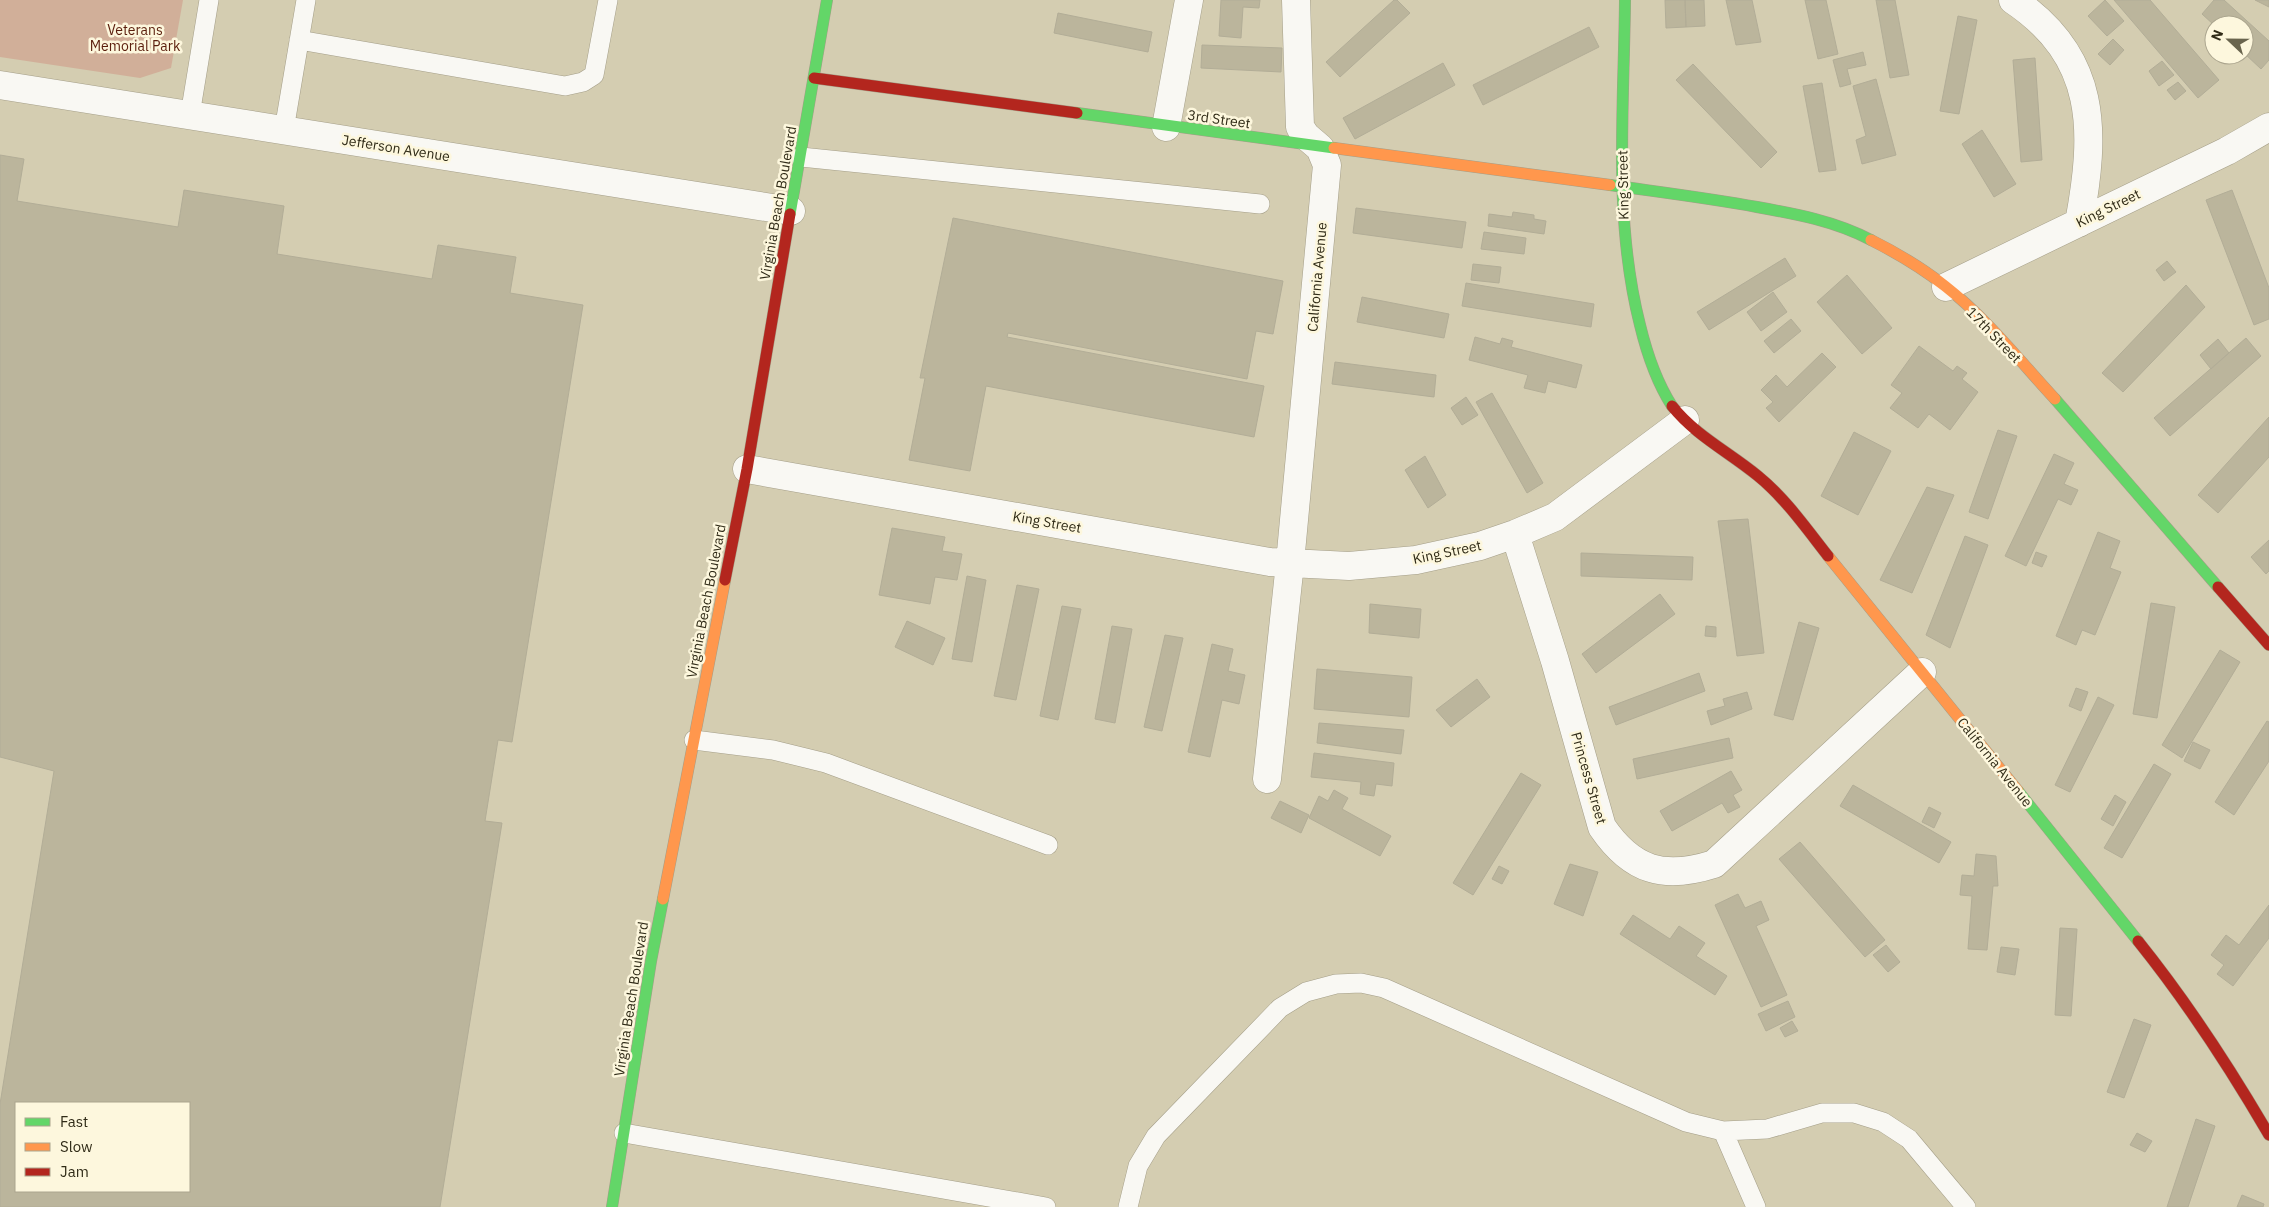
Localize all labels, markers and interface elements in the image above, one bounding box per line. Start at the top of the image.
north arrow [2204,15,2254,65]
park label: Veterans Memorial Park [90,21,181,55]
text: N [2207,27,2227,43]
street label: 3rd Street [1186,106,1252,132]
street label: Virginia Beach Boulevard [756,124,800,282]
street label: Jefferson Avenue [341,131,452,165]
street label: King Street [1613,150,1633,220]
street label: King Street [2073,185,2143,231]
street label: California Avenue [1303,221,1331,333]
street label: 17th Street [1963,303,2025,367]
street label: King Street [1011,507,1083,537]
street label: Virginia Beach Boulevard [682,523,730,679]
street label: King Street [1411,536,1483,568]
street label: California Avenue [1953,714,2037,811]
street label: Princess Street [1567,730,1611,826]
street label: Virginia Beach Boulevard [610,920,652,1078]
legend [15,1102,190,1192]
text: Fast [60,1112,88,1131]
text: Slow [60,1137,93,1156]
text: Jam [60,1162,89,1181]

